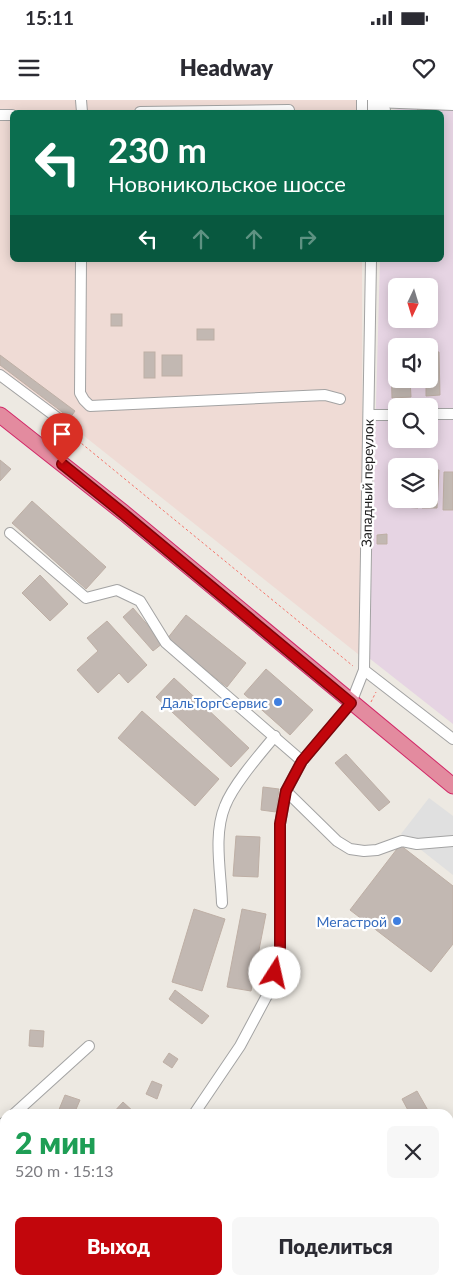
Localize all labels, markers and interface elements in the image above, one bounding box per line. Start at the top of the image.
text: 15:11 [25,6,74,29]
icon: menu [15,54,43,82]
text: Headway [180,54,273,81]
icon: heart [410,54,438,82]
text: 230 m [108,128,207,170]
icon: left [25,130,90,195]
text: Новоникольское шоссе [108,170,346,197]
icon: left [134,225,162,253]
icon: ahead [187,225,215,253]
icon: ahead [240,225,268,253]
icon: right [293,225,321,253]
north arrow [388,278,438,328]
map controls [388,278,438,508]
button: sound [388,338,438,388]
button: search [388,398,438,448]
pin [41,413,83,464]
street label: Западный переулок [357,418,377,547]
icon: arrive [48,420,76,448]
button: layers [388,458,438,508]
place label: ДальТоргСервис [161,694,268,711]
marker: ДальТоргСервис [272,696,284,708]
place label: Мегастрой [317,913,387,930]
marker: Мегастрой [391,915,403,927]
position arrow [248,946,300,998]
text: 2 мин [15,1124,96,1160]
button: close [387,1126,439,1178]
text: 520 m · 15:13 [15,1161,114,1180]
button: Выход [15,1217,222,1275]
button: Поделиться [232,1217,439,1275]

